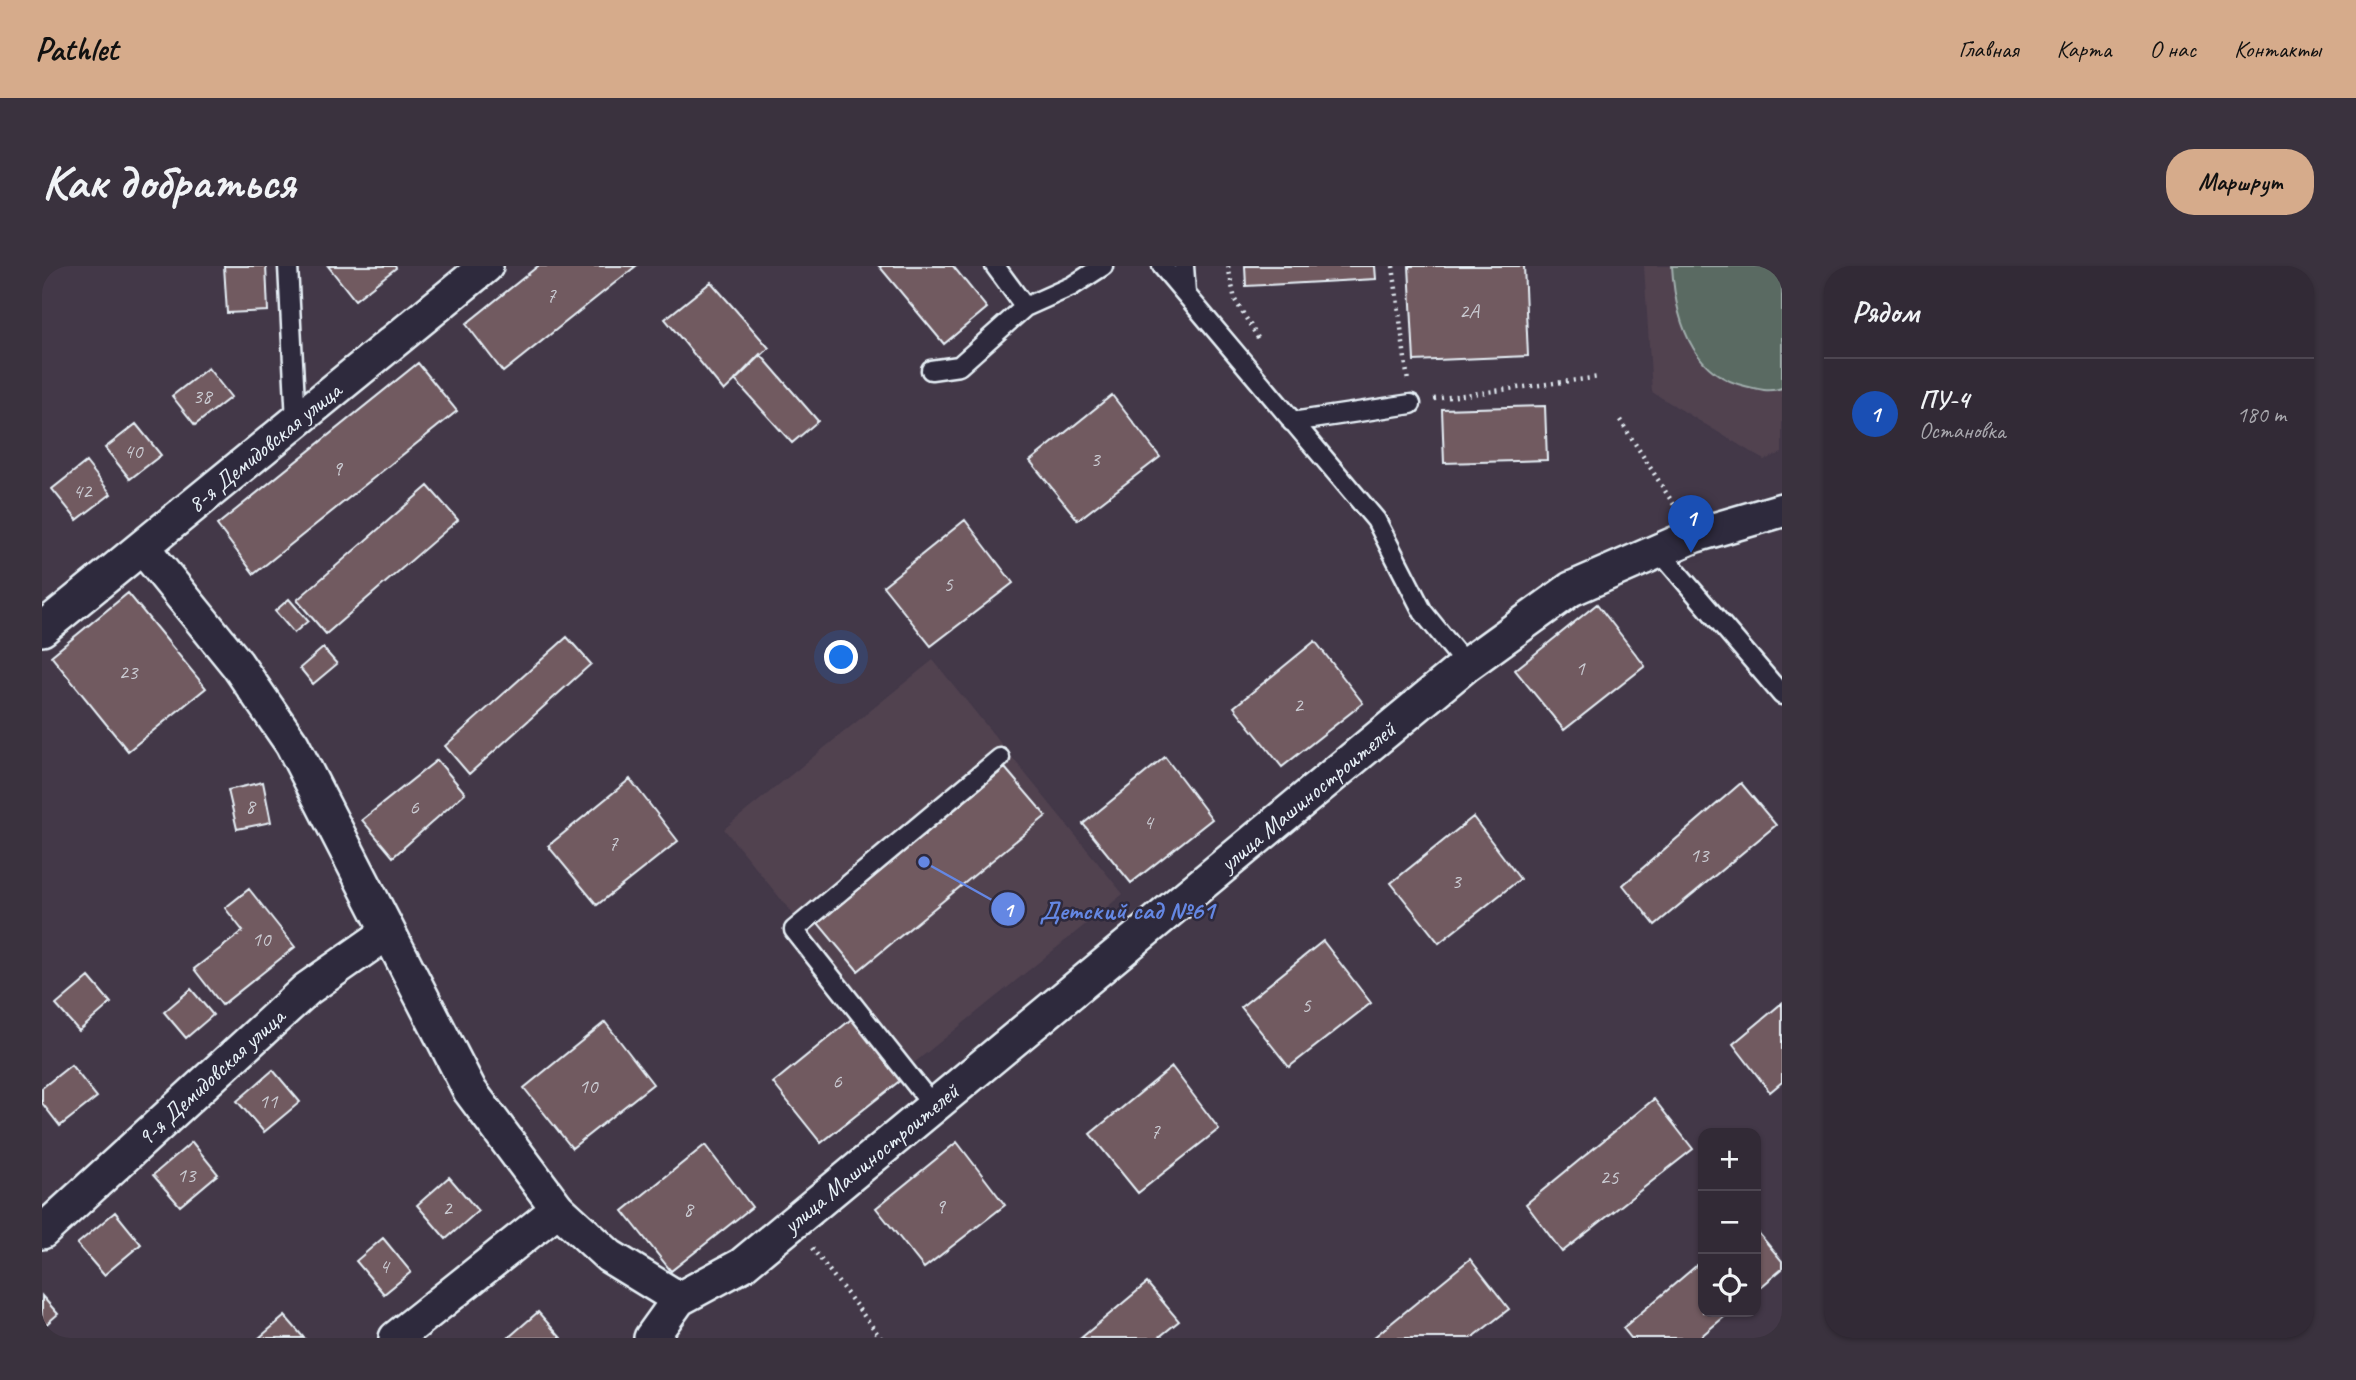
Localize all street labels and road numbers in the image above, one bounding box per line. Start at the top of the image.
street label: 8-я Демидовская улица [181,374,349,519]
street label: улица Машиностроителей [1212,713,1403,879]
street label: 9-я Демидовская улица [131,1001,293,1152]
street label: улица Машиностроителей [775,1075,967,1241]

